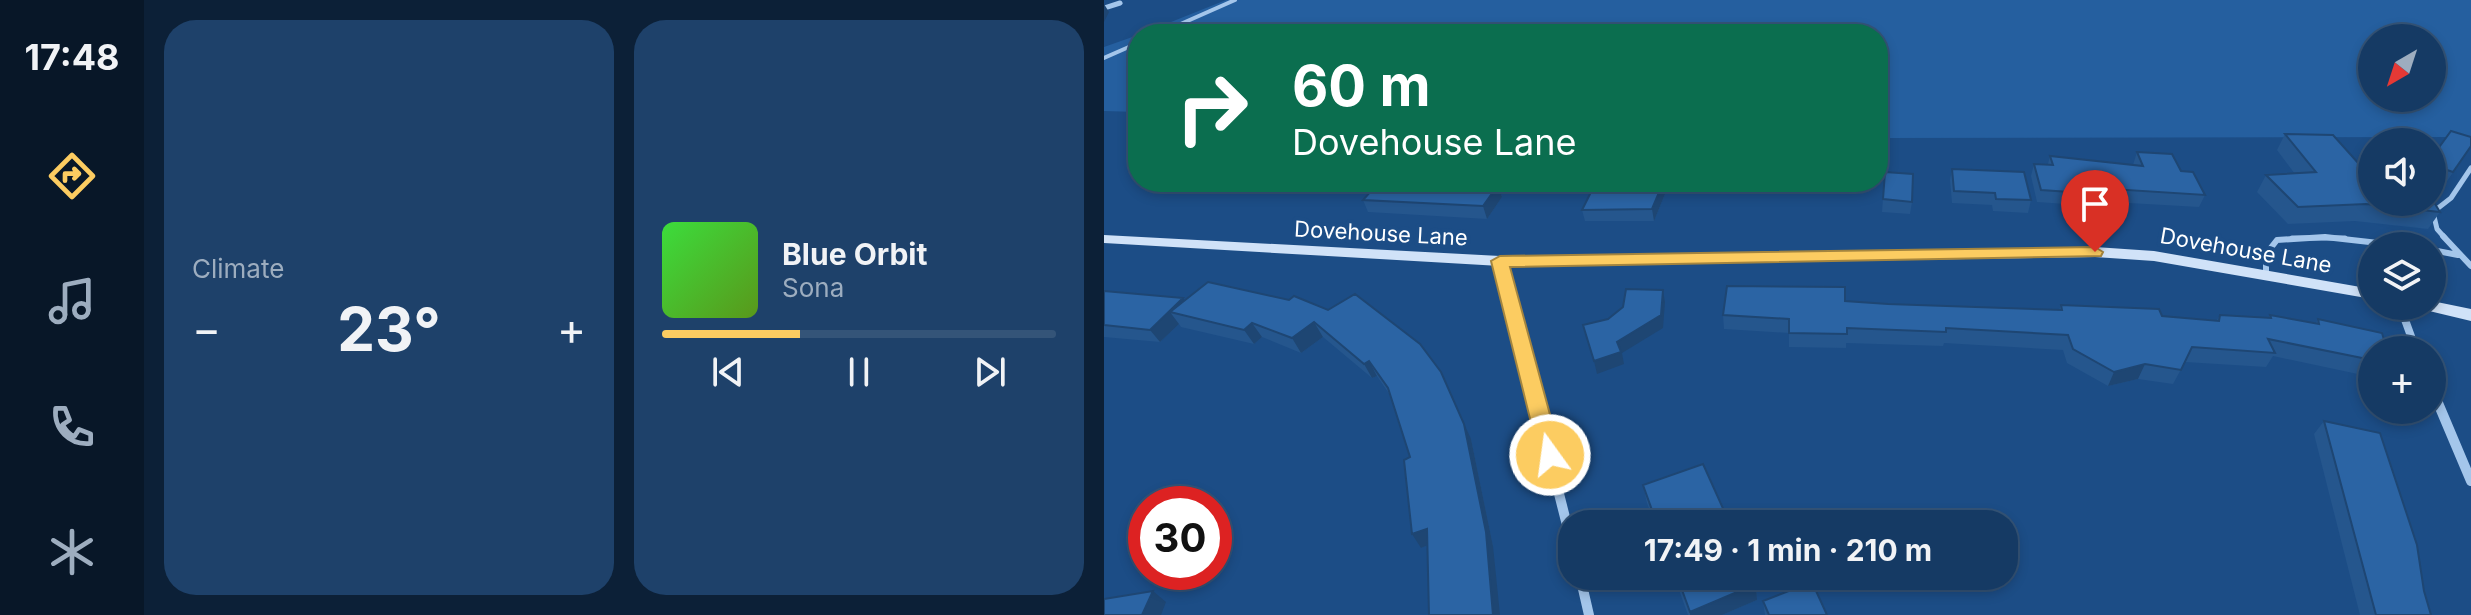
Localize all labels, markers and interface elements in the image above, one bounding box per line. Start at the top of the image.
north arrow [2358,24,2446,112]
map controls [2358,24,2446,424]
text: 17:48 [24,35,120,79]
text: 60 m [1292,52,1431,120]
icon: right [1160,56,1264,160]
text: Dovehouse Lane [1292,120,1576,164]
button: sound [2358,128,2446,216]
icon: directions [44,148,100,204]
pin [2061,170,2129,252]
icon: arrive [2073,182,2117,226]
street label: Dovehouse Lane [1294,215,1468,251]
street label: Dovehouse Lane [2158,222,2334,278]
button: layers [2358,232,2446,320]
text: Blue Orbit [782,236,927,272]
text: Climate [192,253,284,284]
text: Sona [782,272,844,303]
icon: music [44,273,100,329]
text: 23° [337,293,441,365]
text: − [192,302,221,356]
text: + [557,302,586,356]
button: + [2358,336,2446,424]
icon: previous [706,350,750,394]
icon: pause [837,350,881,394]
icon: next [968,350,1012,394]
icon: phone [44,399,100,455]
position arrow [1508,413,1592,497]
speed limit sign: 30 [1128,486,1232,590]
icon: climate [44,524,100,580]
text: 17:49 · 1 min · 210 m [1644,532,1932,568]

